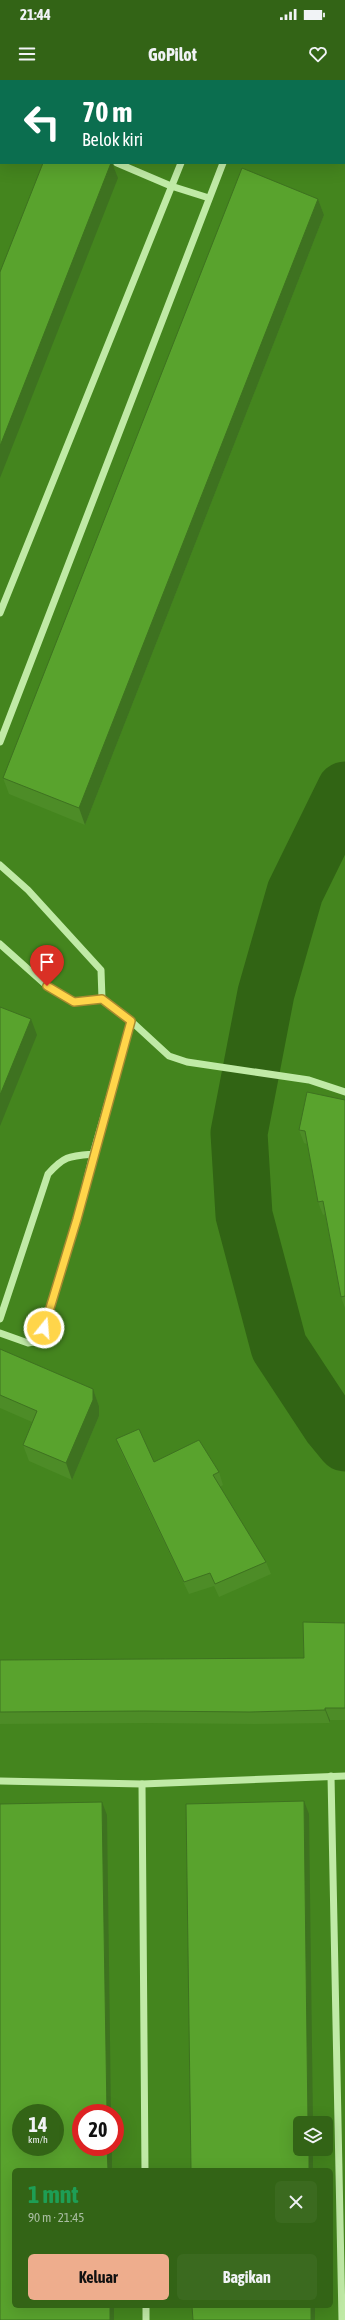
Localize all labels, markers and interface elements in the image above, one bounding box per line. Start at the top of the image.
text: 21:44 [20,6,51,23]
icon: menu [16,43,38,65]
icon: heart [307,43,329,65]
text: GoPilot [148,44,197,65]
icon: left [16,96,68,148]
text: 70 m [82,96,132,128]
text: Belok kiri [82,129,143,150]
pin [30,945,64,986]
icon: arrive [36,951,58,973]
position arrow [23,1307,65,1349]
speed limit sign: 20 [72,2104,124,2156]
text: 14 [29,2113,47,2136]
map controls [293,2116,333,2156]
button: layers [293,2116,333,2156]
text: km/h [28,2134,48,2145]
text: 1 mnt [28,2181,78,2208]
button: close [275,2181,317,2223]
text: 90 m · 21:45 [28,2210,84,2225]
button: Keluar [28,2254,169,2300]
button: Bagikan [177,2254,317,2300]

